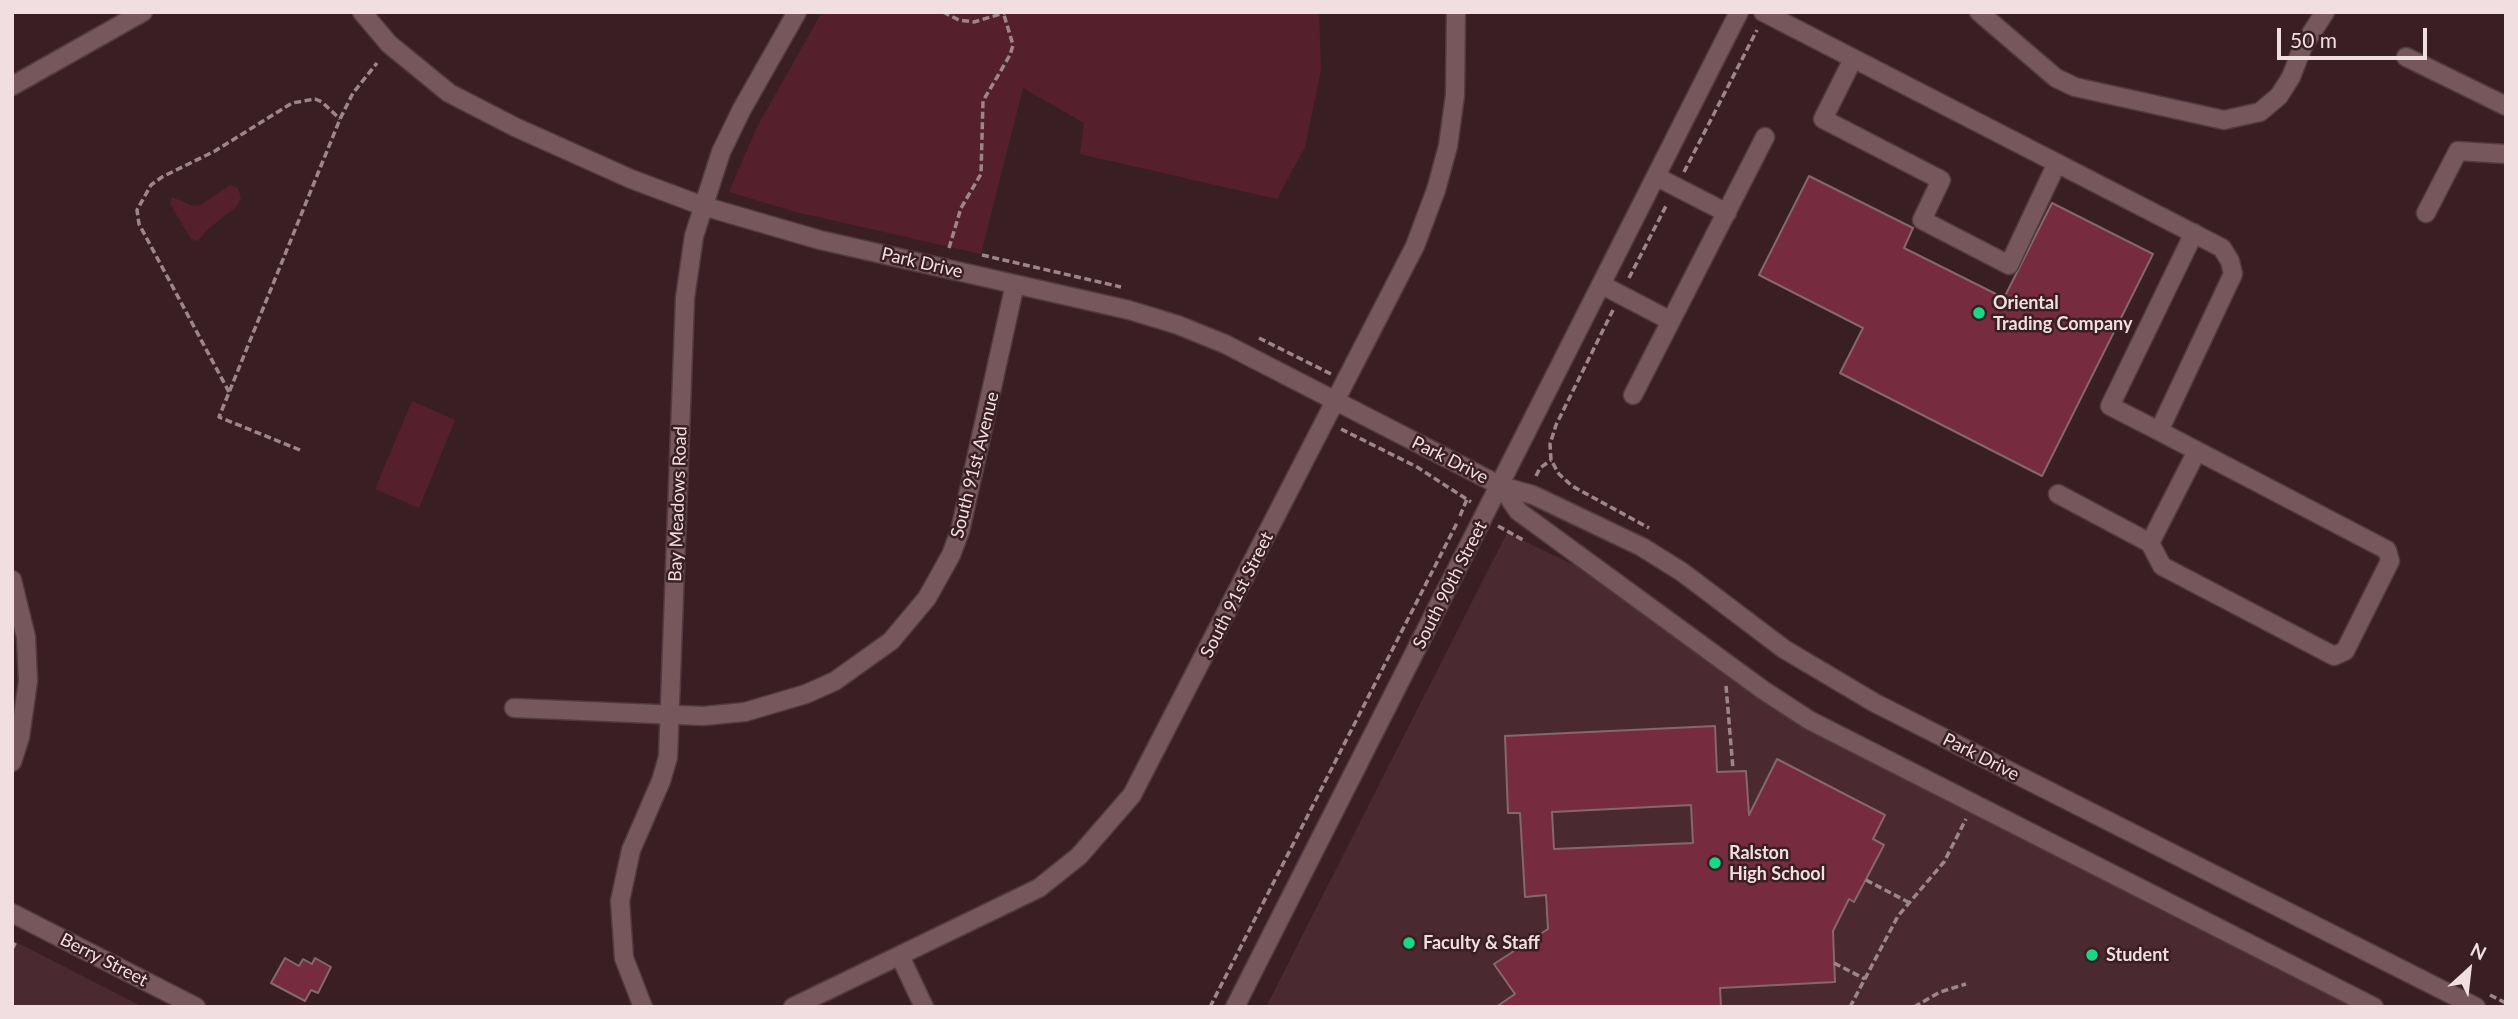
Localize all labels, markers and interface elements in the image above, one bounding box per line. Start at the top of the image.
scale bar [2280,14,2430,58]
text: 50 m [2290,27,2337,52]
street label: Park Drive [879,243,965,283]
place label: Oriental Trading Company [1993,292,2132,334]
marker: Oriental Trading Company [1971,305,1987,321]
street label: South 91st Avenue [946,389,1004,541]
street label: Bay Meadows Road [664,426,692,582]
street label: Park Drive [1408,432,1492,488]
street label: South 90th Street [1408,518,1492,652]
street label: South 91st Street [1196,529,1278,661]
street label: Park Drive [1939,729,2023,785]
place label: Ralston High School [1729,842,1825,884]
marker: Ralston High School [1707,855,1723,871]
street label: Berry Street [57,929,151,991]
place label: Faculty & Staff [1423,932,1540,954]
marker: Faculty & Staff [1401,935,1417,951]
north arrow [2434,935,2504,1005]
text: N [2467,937,2490,964]
place label: Student [2106,944,2169,966]
marker: Student [2084,947,2100,963]

